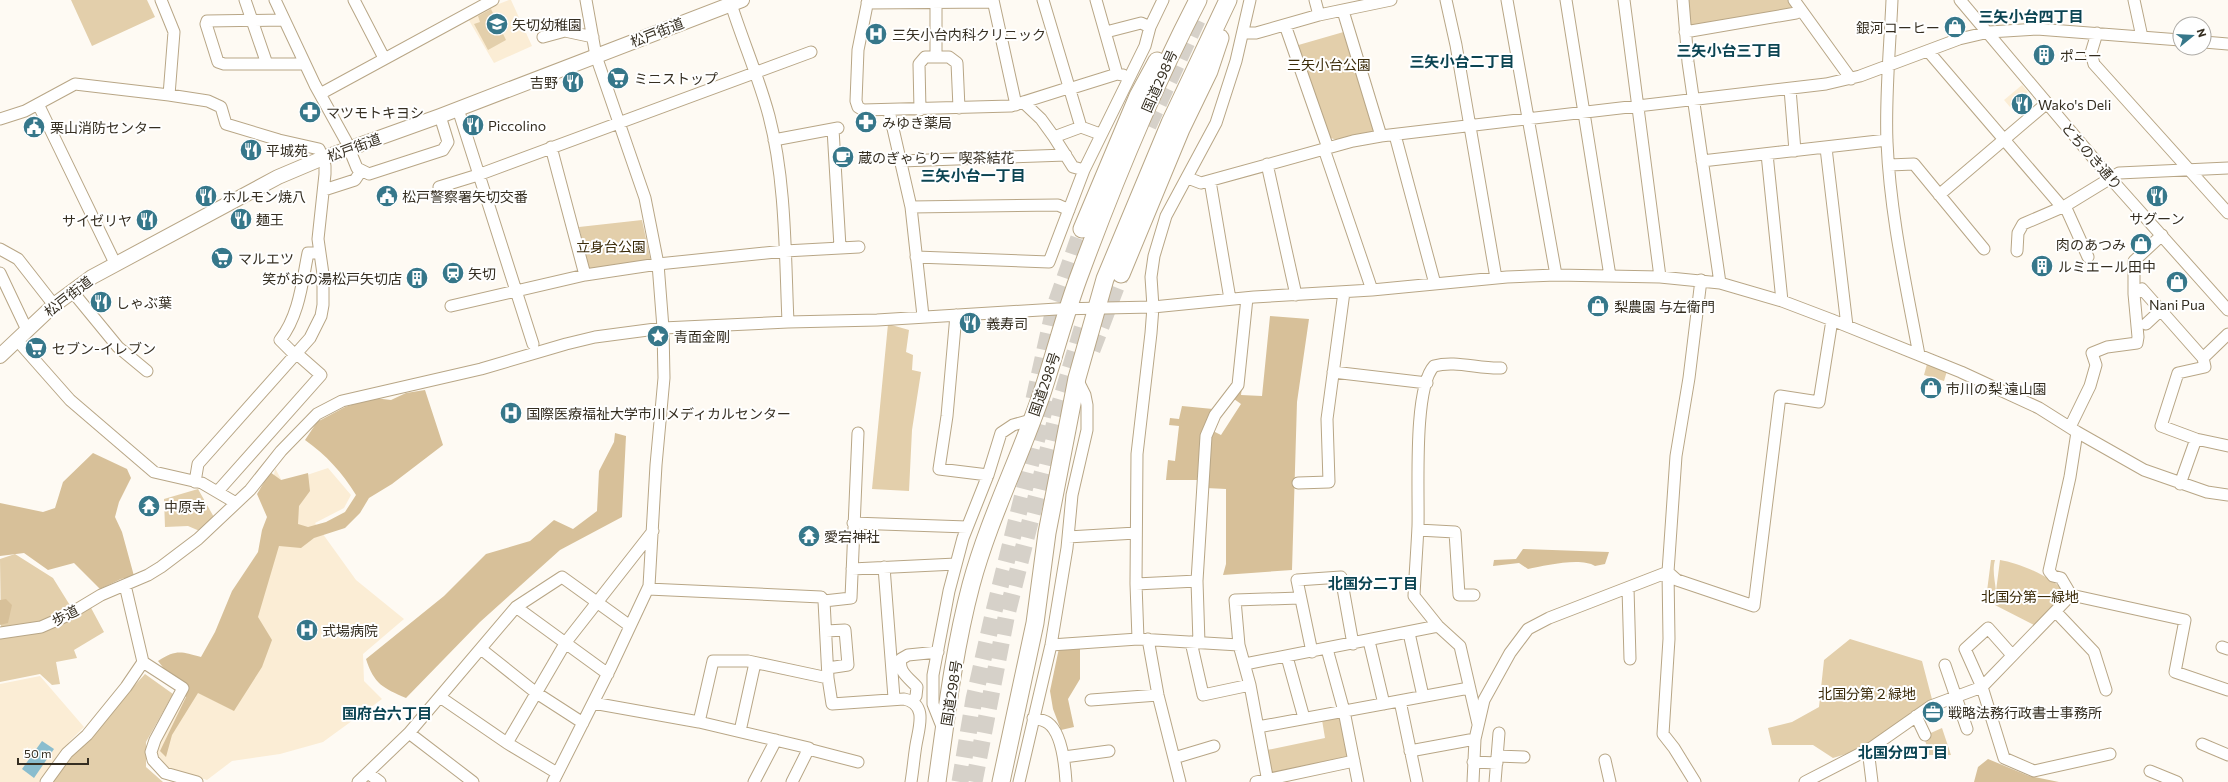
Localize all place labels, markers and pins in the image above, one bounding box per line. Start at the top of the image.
school or university icon: 矢切幼稚園 [484,11,510,37]
shop icon: 銀河コーヒー [1942,14,1968,40]
place label: 矢切幼稚園 [512,16,582,33]
place label: 銀河コーヒー [1856,19,1940,36]
hospital icon: 三矢小台内科クリニック [863,21,889,47]
place label: 三矢小台内科クリニック [892,26,1046,43]
building icon: ポニー [2031,42,2057,68]
place label: ポニー [2060,47,2102,64]
supermarket icon: ミニストップ [605,65,631,91]
restaurant icon: 吉野 [560,69,586,95]
place label: ミニストップ [634,70,718,87]
place label: 吉野 [530,74,558,91]
restaurant icon: Wako's Deli [2009,91,2035,117]
place label: Wako's Deli [2038,96,2111,113]
pharmacy icon: マツモトキヨシ [297,99,323,125]
place label: マツモトキヨシ [326,104,424,121]
pharmacy icon: みゆき薬局 [853,109,879,135]
restaurant icon: Piccolino [460,112,486,138]
public building icon: 栗山消防センター [21,114,47,140]
place label: みゆき薬局 [882,114,952,131]
place label: Piccolino [488,117,546,134]
place label: 栗山消防センター [50,119,162,136]
restaurant icon: 平城苑 [238,137,264,163]
place label: 平城苑 [266,142,308,159]
cafe icon: 蔵のぎゃらりー 喫茶結花 [830,144,856,170]
place label: 蔵のぎゃらりー 喫茶結花 [858,149,1014,166]
restaurant icon: ホルモン焼八 [193,183,219,209]
public building icon: 松戸警察署矢切交番 [374,183,400,209]
restaurant icon: サグーン [2144,183,2170,209]
place label: ホルモン焼八 [222,188,306,205]
place label: 松戸警察署矢切交番 [402,188,528,205]
restaurant icon: 麺王 [228,206,254,232]
restaurant icon: サイゼリヤ [134,207,160,233]
place label: サグーン [2129,210,2185,227]
place label: 麺王 [256,211,284,228]
place label: サイゼリヤ [62,212,132,229]
shop icon: 肉のあつみ [2128,231,2154,257]
place label: 肉のあつみ [2056,236,2126,253]
supermarket icon: マルエツ [209,245,235,271]
place label: マルエツ [238,250,294,267]
building icon: ルミエール田中 [2029,253,2055,279]
place label: ルミエール田中 [2058,258,2156,275]
station icon: 矢切 [440,260,466,286]
building icon: 笑がおの湯松戸矢切店 [404,265,430,291]
place label: 矢切 [468,265,496,282]
shop icon: Nani Pua [2164,269,2190,295]
place label: 笑がおの湯松戸矢切店 [262,270,402,287]
restaurant icon: しゃぶ葉 [88,289,114,315]
shop icon: 梨農園 与左衛門 [1585,293,1611,319]
place label: しゃぶ葉 [116,294,172,311]
place label: Nani Pua [2149,296,2205,313]
place label: 梨農園 与左衛門 [1614,298,1715,315]
restaurant icon: 義寿司 [957,310,983,336]
place label: 義寿司 [986,315,1028,332]
place icon: 青面金剛 [645,323,671,349]
place label: 青面金剛 [674,328,730,345]
supermarket icon: セブン-イレブン [23,335,49,361]
place label: セブン-イレブン [52,340,156,357]
shop icon: 市川の梨 遠山園 [1918,375,1944,401]
place label: 市川の梨 遠山園 [1946,380,2047,397]
hospital icon: 国際医療福祉大学市川メディカルセンター [498,400,524,426]
place label: 国際医療福祉大学市川メディカルセンター [526,405,791,422]
temple icon: 中原寺 [136,493,162,519]
place label: 中原寺 [164,498,206,515]
temple icon: 愛宕神社 [796,523,822,549]
place label: 愛宕神社 [824,528,880,545]
hospital icon: 式場病院 [294,617,320,643]
place label: 式場病院 [322,622,378,639]
office icon: 戦略法務行政書士事務所 [1920,699,1946,725]
place label: 戦略法務行政書士事務所 [1948,704,2102,721]

